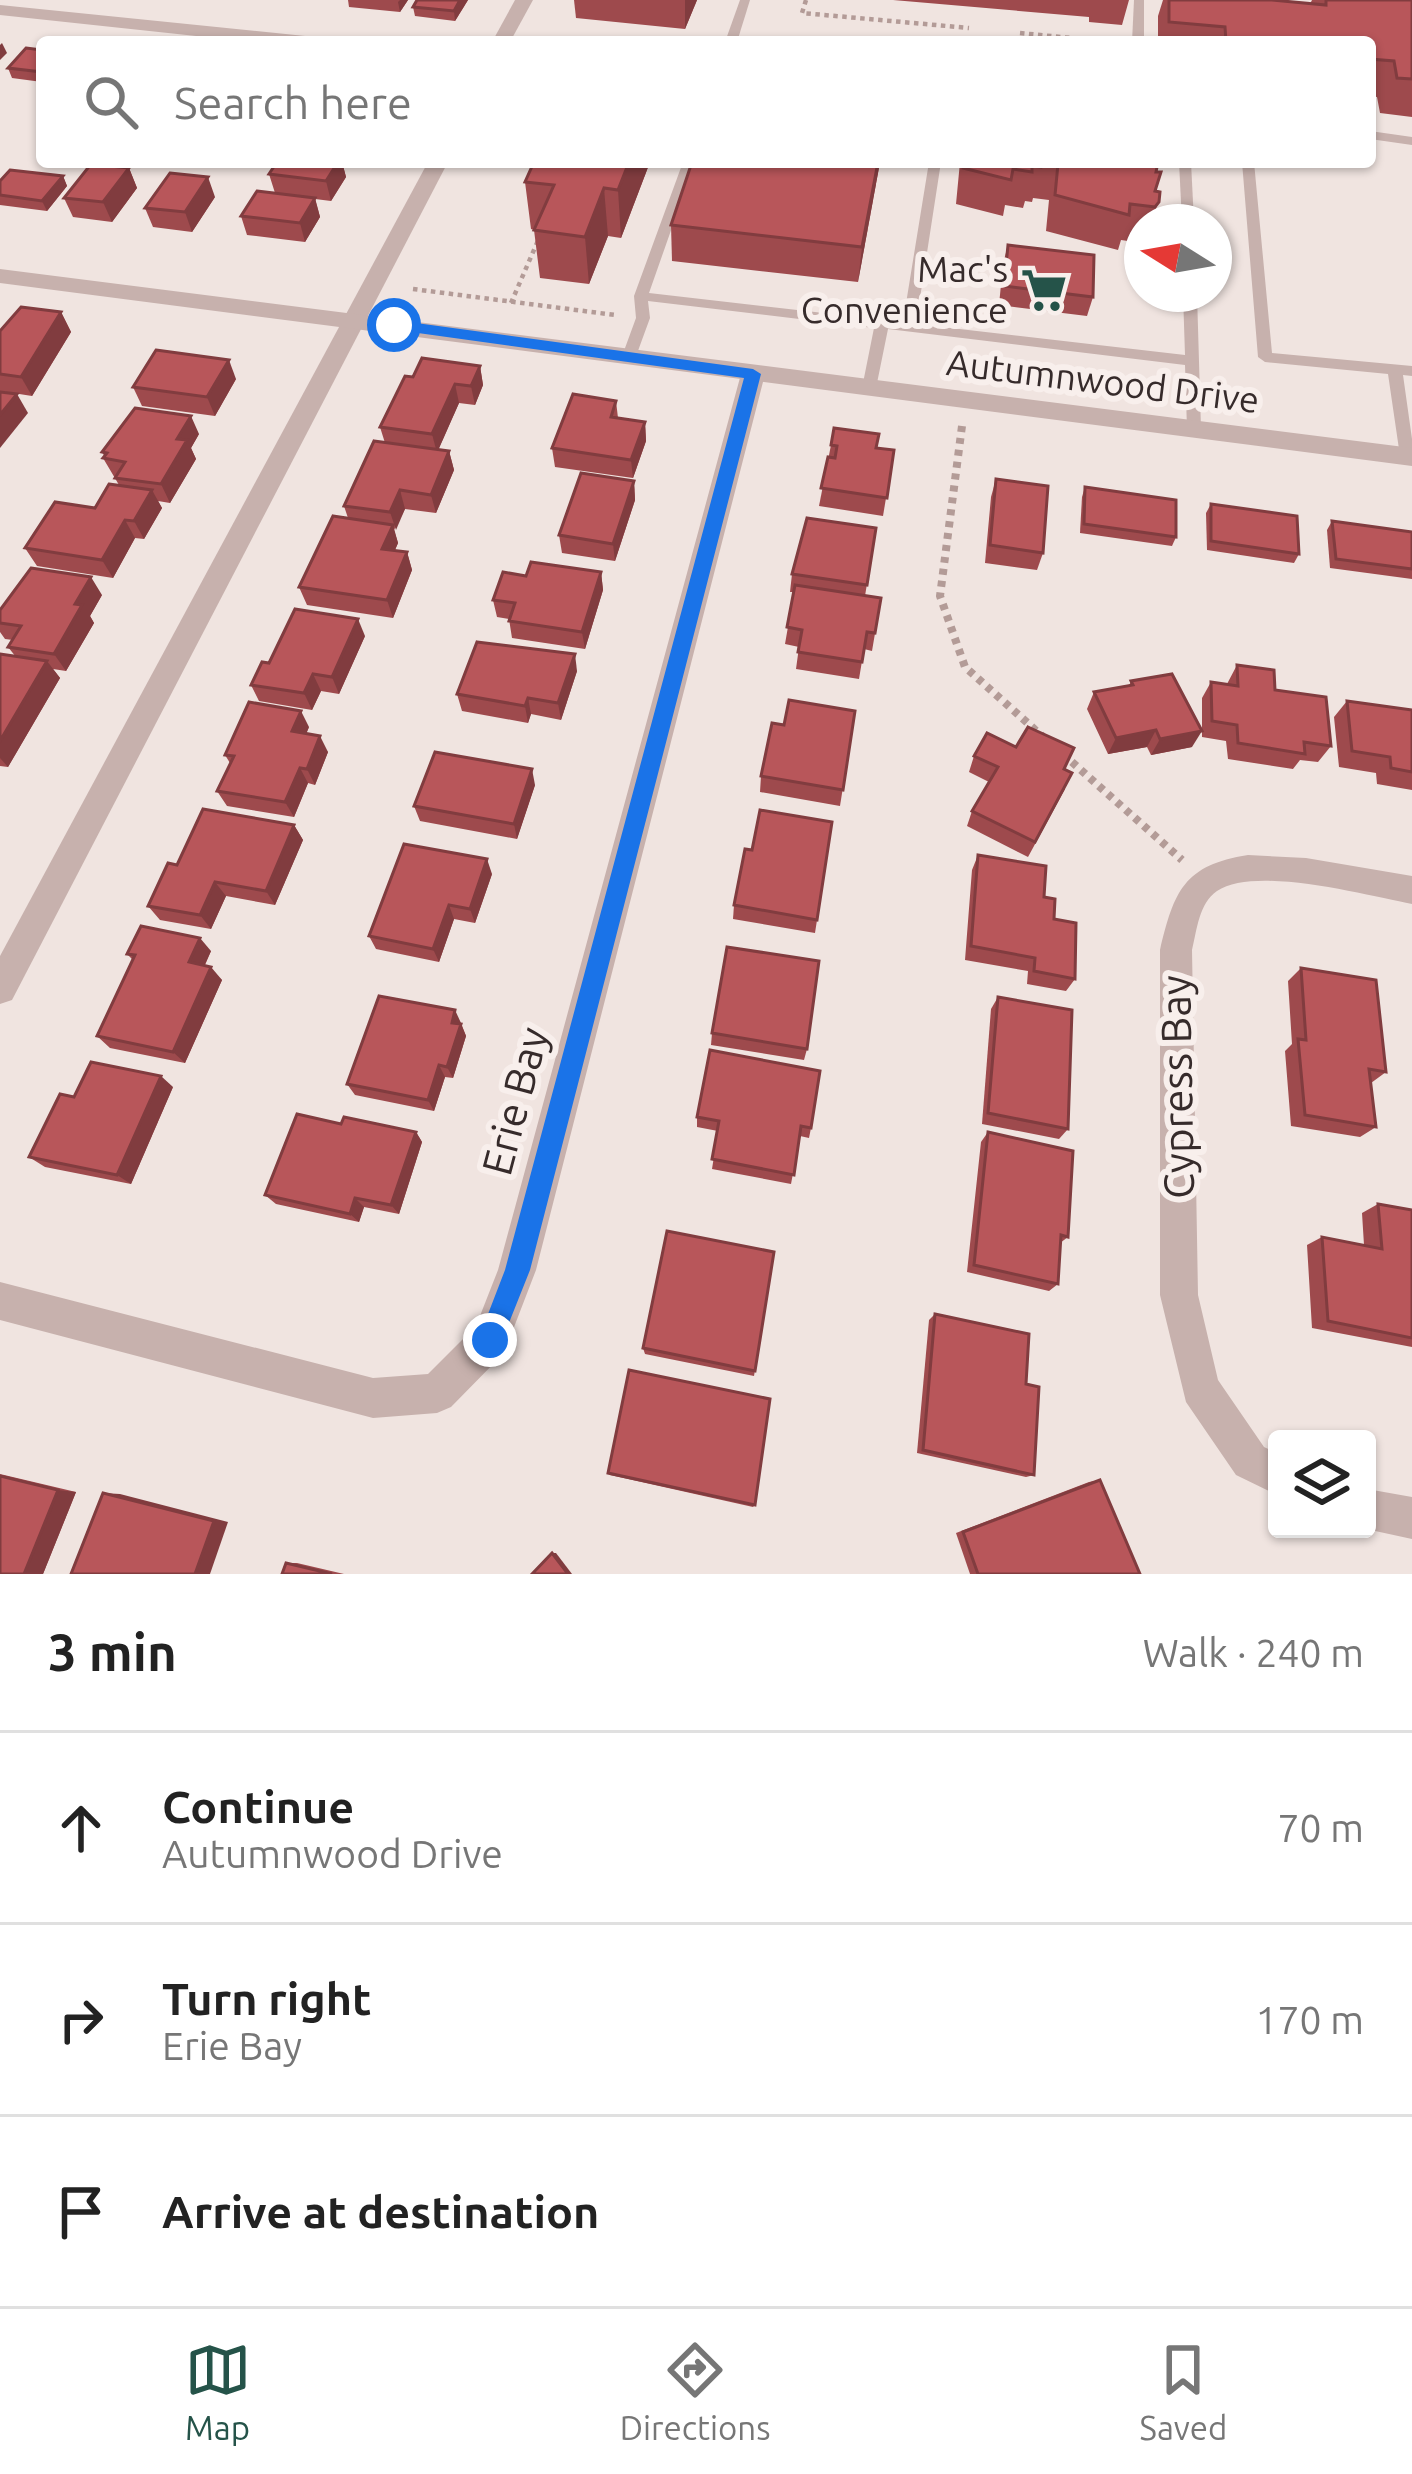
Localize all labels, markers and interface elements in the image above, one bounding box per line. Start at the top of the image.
search box [36,36,1376,168]
icon: search [78,69,144,135]
text: Search here [174,77,412,128]
north arrow [1124,204,1232,312]
place label: Mac's Convenience [801,248,1008,330]
supermarket icon: Mac's Convenience [1019,265,1069,315]
route start [367,298,421,352]
street label: Autumnwood Drive [944,341,1262,420]
street label: Cypress Bay [1151,975,1202,1199]
street label: Erie Bay [472,1022,557,1180]
route end [463,1313,517,1367]
map controls [1268,1430,1376,1538]
button: layers [1268,1430,1376,1538]
text: 3 min [48,1623,177,1681]
text: Walk · 240 m [1143,1631,1364,1674]
text: Continue [162,1781,354,1832]
icon: ahead [48,1795,114,1861]
text: 70 m [1277,1806,1364,1849]
text: Autumnwood Drive [162,1832,503,1875]
text: Turn right [162,1973,371,2024]
icon: right [48,1987,114,2053]
text: 170 m [1255,1998,1364,2041]
text: Erie Bay [162,2024,302,2067]
icon: arrive [48,2179,114,2245]
text: Arrive at destination [162,2186,599,2237]
tab: Map [185,2337,251,2446]
tab: Directions [620,2337,770,2446]
tab: Saved [1140,2337,1227,2446]

